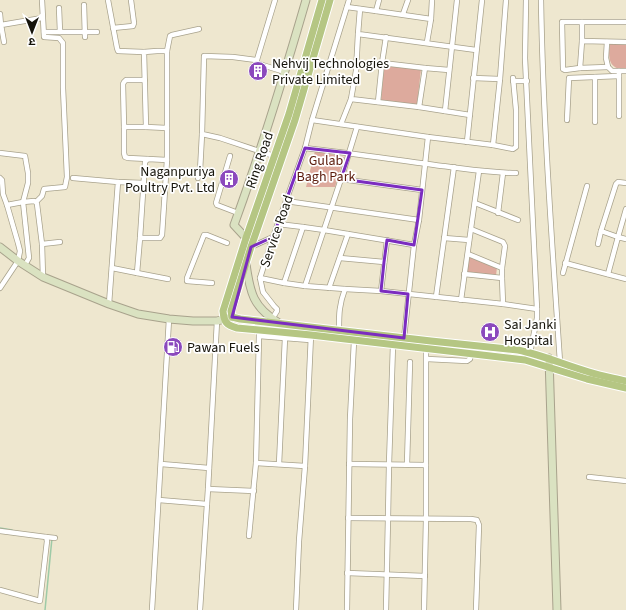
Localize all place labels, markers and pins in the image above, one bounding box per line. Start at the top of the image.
place label: Nehvij Technologies Private Limited [272,54,389,90]
building icon: Nehvij Technologies Private Limited [247,60,269,82]
place label: Naganpuriya Poultry Pvt. Ltd [125,162,215,198]
building icon: Naganpuriya Poultry Pvt. Ltd [218,168,240,190]
place label: Sai Janki Hospital [504,315,557,351]
hospital icon: Sai Janki Hospital [479,321,501,343]
fuel station icon: Pawan Fuels [162,336,184,358]
place label: Pawan Fuels [187,338,260,358]

